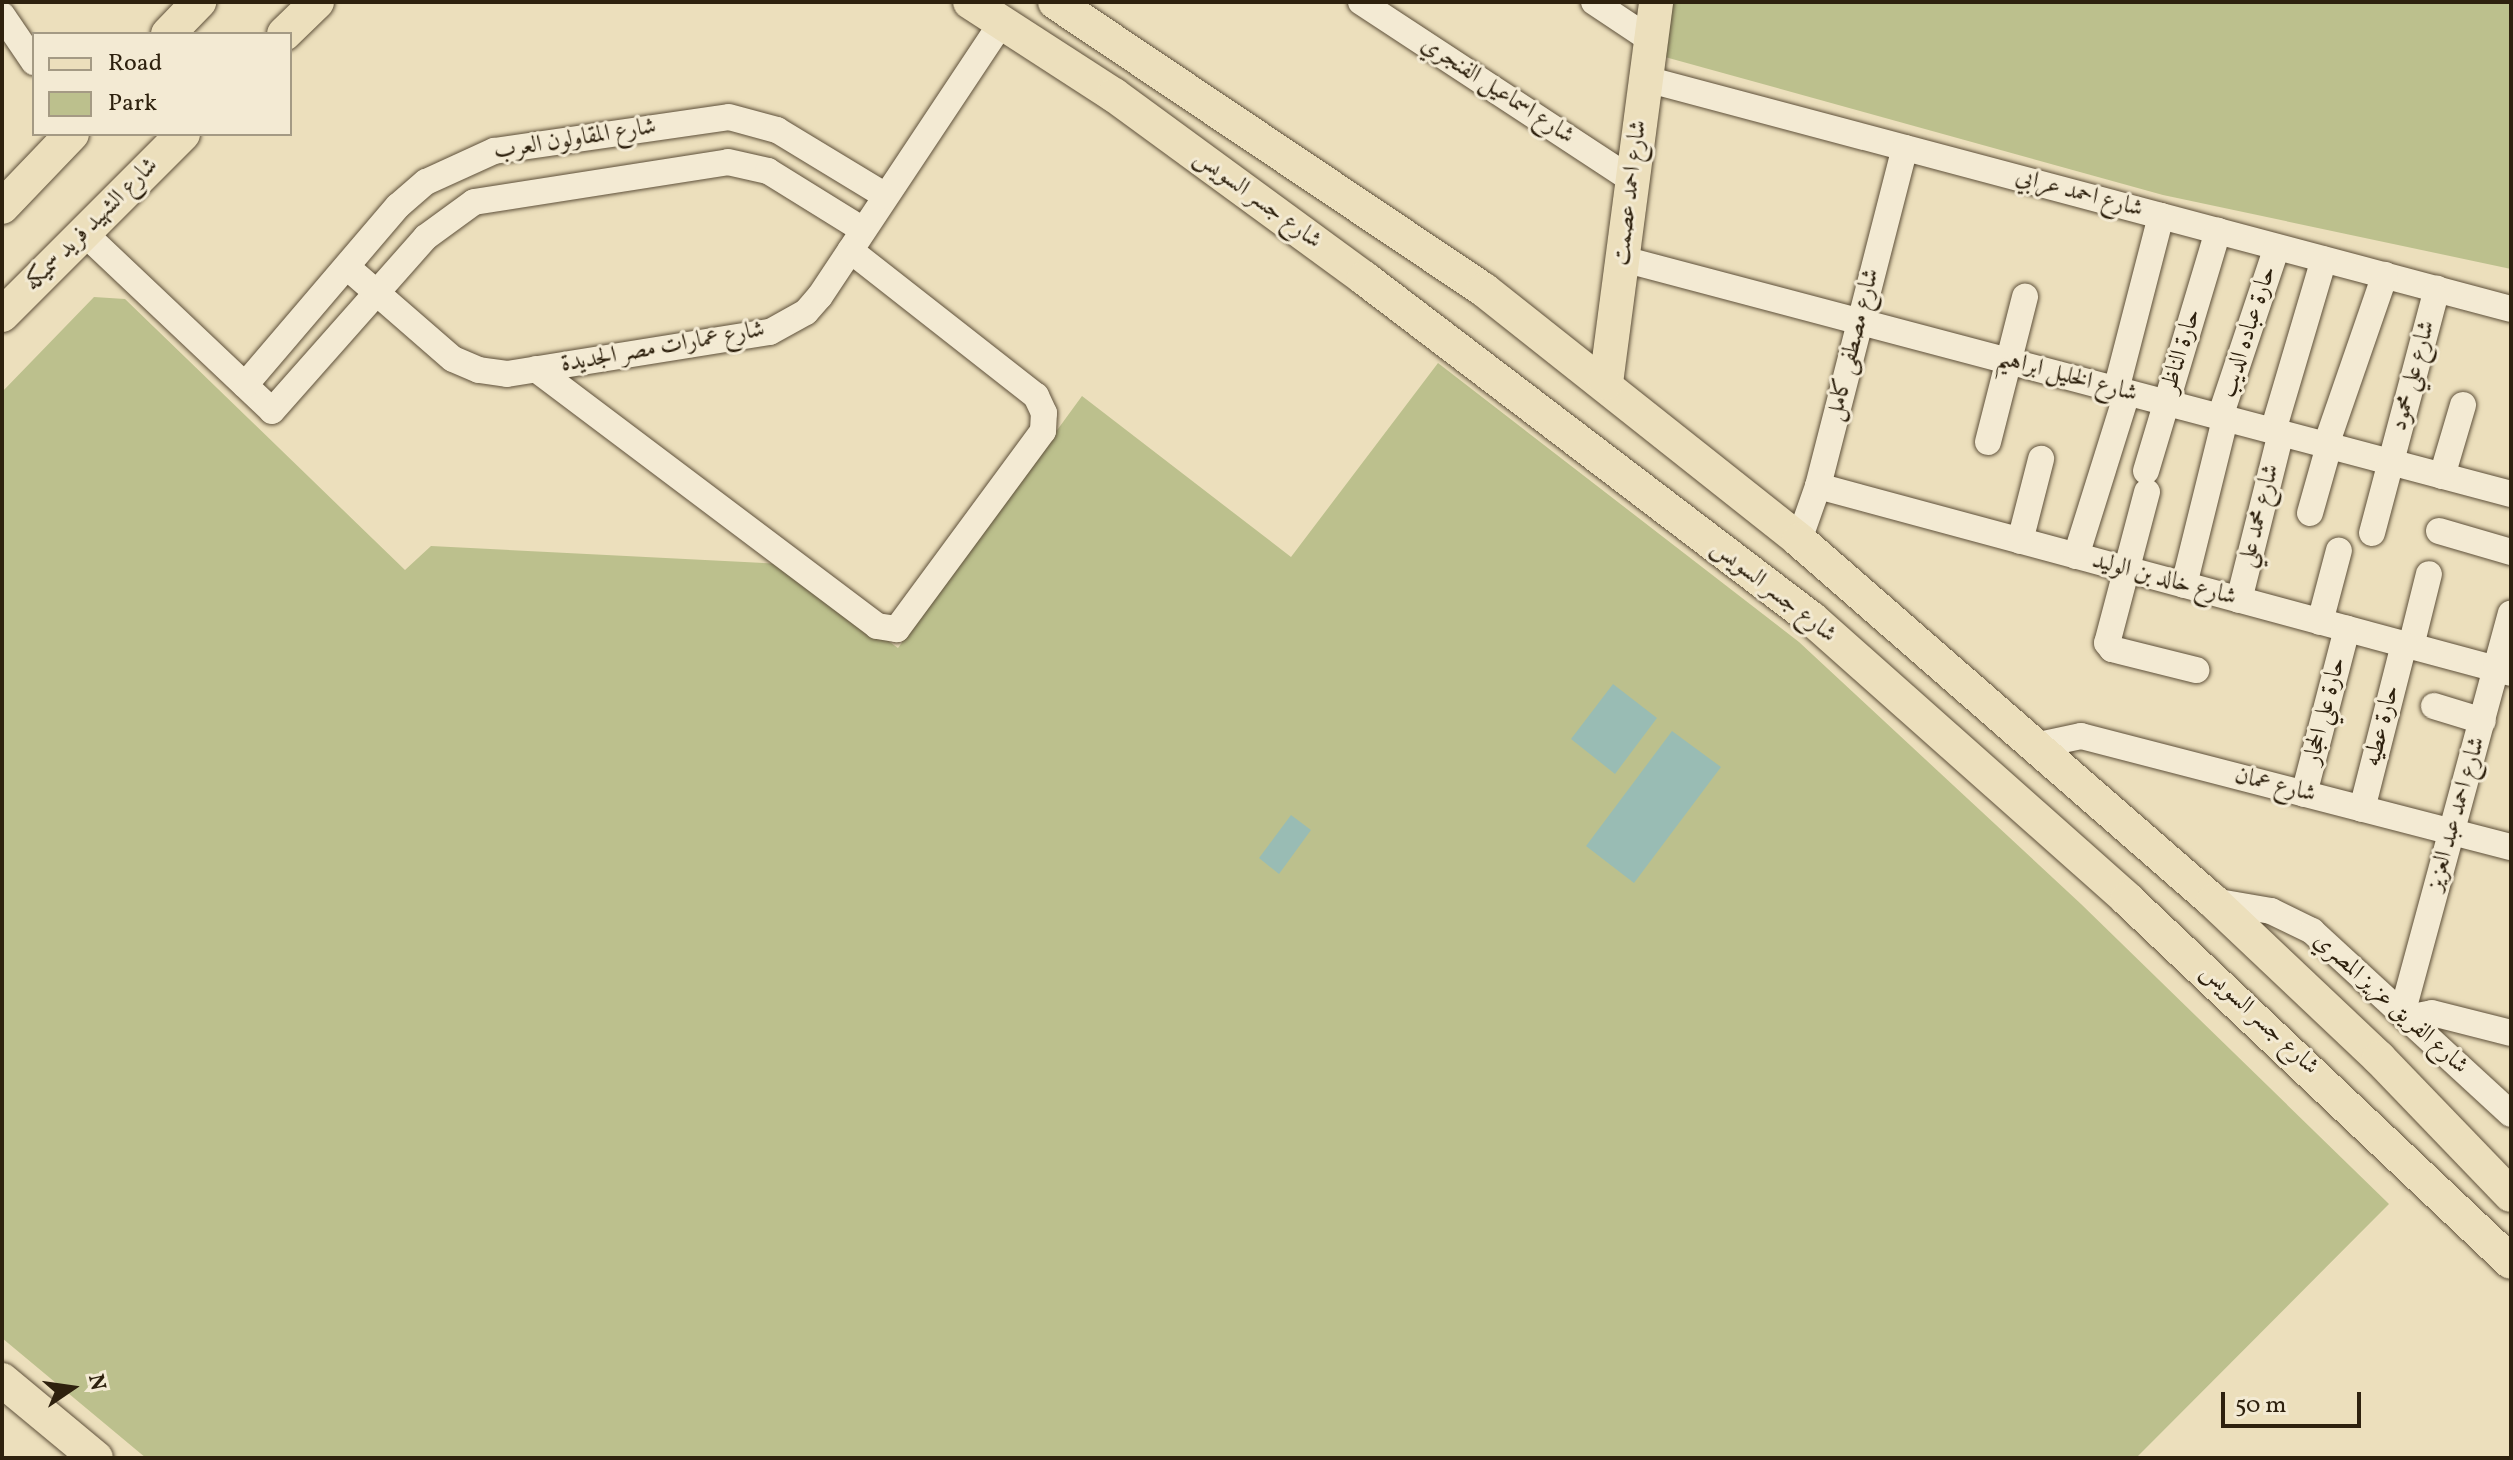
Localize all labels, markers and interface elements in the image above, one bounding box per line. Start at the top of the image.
street label: شارع اسماعيل الفنجري [1415,31,1579,151]
legend [32,32,292,136]
text: Road [108,47,162,81]
text: Park [108,87,157,121]
street label: شارع المقاولون العرب [492,113,658,167]
street label: شارع احمد عصمت [1608,119,1654,267]
street label: شارع جسر السويس [1187,144,1327,256]
street label: شارع الشهيد فريد سميكه [19,152,165,298]
street label: شارع احمد عرابي [2012,163,2146,225]
street label: حارة عباده الديب [2214,263,2284,401]
street label: شارع مصطفى كامل [1821,266,1887,424]
street label: حارة الناظر [2156,306,2208,396]
street label: شارع عمارات مصر الجديدة [559,316,767,380]
street label: شارع علي محمود [2385,318,2443,434]
street label: شارع الخليل ابراهيم [1994,344,2140,410]
street label: شارع محمد علي [2233,461,2287,571]
street label: شارع جسر السويس [1705,534,1841,650]
street label: شارع خالد بن الوليد [2089,547,2239,613]
street label: حارة علي الحجار [2299,654,2353,768]
street label: حارة عطيه [2359,682,2407,770]
street label: شارع احمد عبد العزيز [2421,734,2493,894]
street label: شارع عمان [2231,762,2319,810]
street label: شارع الفريق عزيز المصري [2307,927,2473,1081]
street label: شارع جسر السويس [2194,958,2324,1082]
north arrow [32,1348,112,1428]
text: N [79,1371,113,1394]
scale bar [2225,1376,2365,1426]
text: 50 m [2235,1389,2287,1423]

